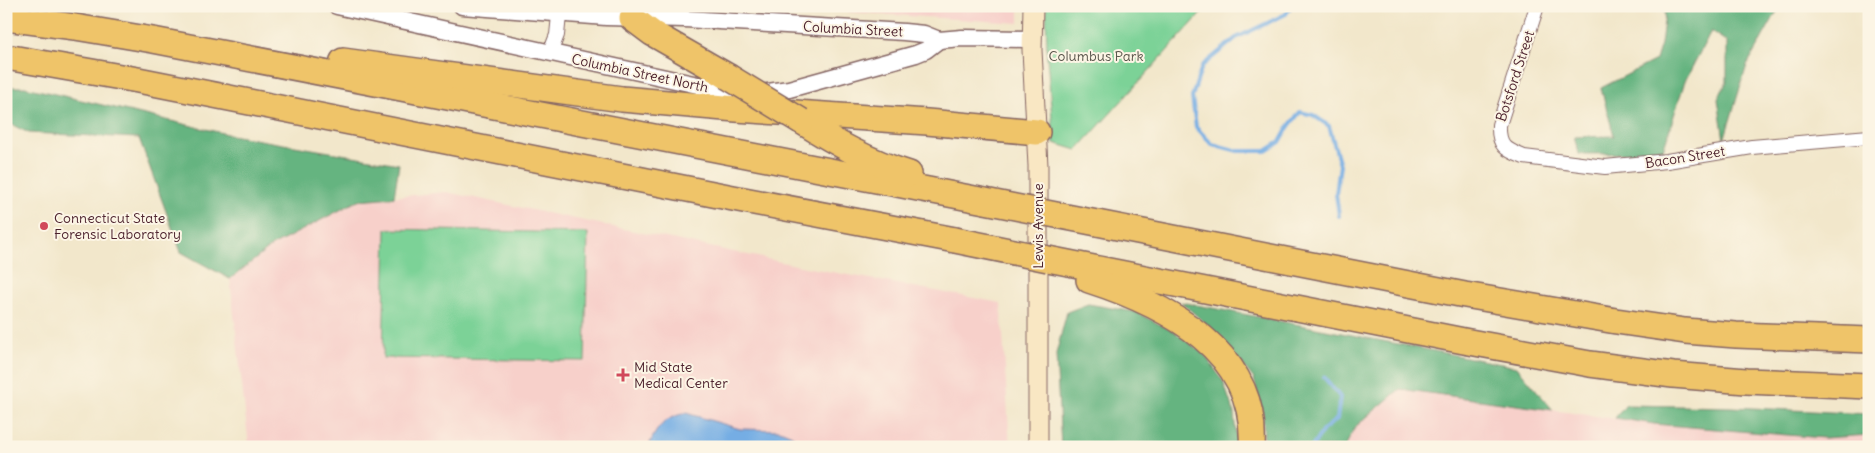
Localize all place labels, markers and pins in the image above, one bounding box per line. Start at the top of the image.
place label: Connecticut State Forensic Laboratory [54,209,181,243]
marker: Connecticut State Forensic Laboratory [38,220,50,232]
place label: Mid State Medical Center [634,358,728,392]
marker: Mid State Medical Center [616,368,630,382]

